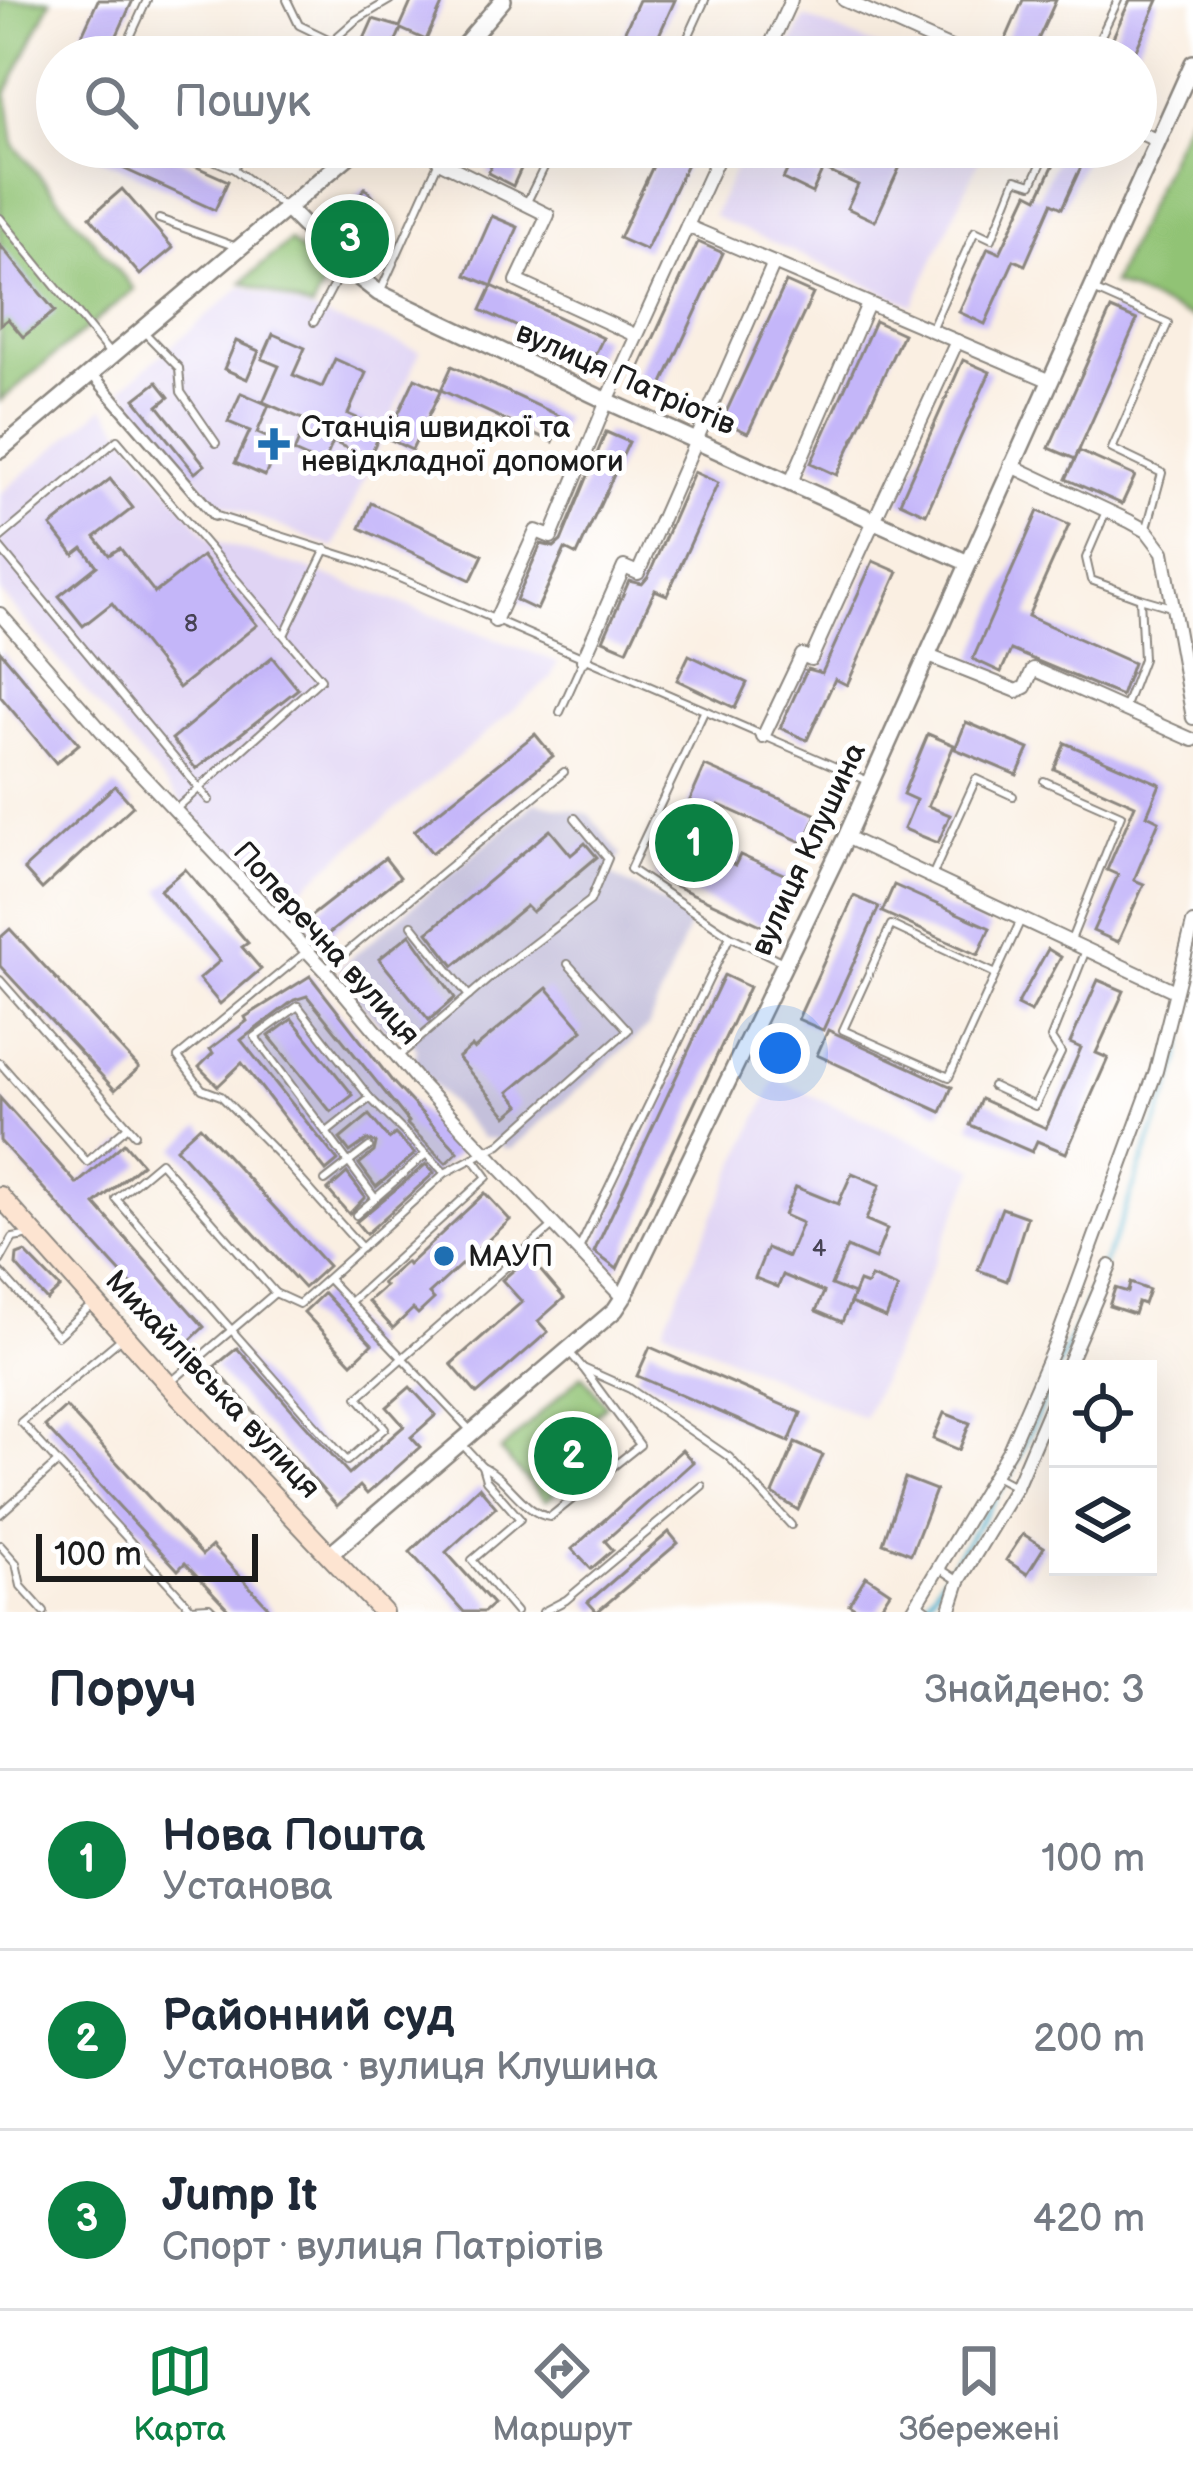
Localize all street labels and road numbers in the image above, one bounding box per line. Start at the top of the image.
street label: вулиця Патріотів [510,314,741,444]
street label: вулиця Клушина [744,737,874,961]
street label: Поперечна вулиця [225,834,427,1053]
street label: Михайлівська вулиця [97,1263,327,1506]

